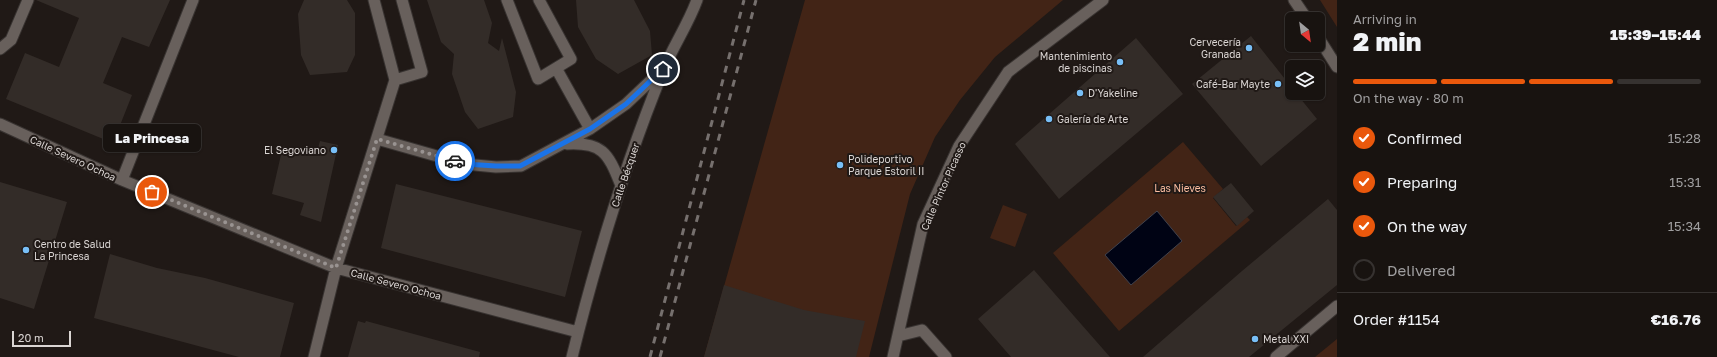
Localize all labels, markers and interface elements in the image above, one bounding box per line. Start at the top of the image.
text: Arriving in [1353,11,1417,27]
north arrow [1285,12,1325,52]
map controls [1285,12,1325,100]
text: 15:39–15:44 [1610,25,1701,43]
text: 2 min [1353,26,1421,57]
place label: Cervecería Granada [1190,36,1241,60]
marker: Cervecería Granada [1244,43,1254,53]
place label: Mantenimiento de piscinas [1040,50,1112,74]
pin [646,52,680,86]
marker: Mantenimiento de piscinas [1115,57,1125,67]
icon: home [652,58,674,80]
button: layers [1285,60,1325,100]
place label: Café-Bar Mayte [1196,78,1270,90]
marker: Café-Bar Mayte [1273,79,1283,89]
place label: D'Yakeline [1088,87,1138,99]
marker: D'Yakeline [1075,88,1085,98]
text: On the way · 80 m [1353,90,1464,106]
place label: Galería de Arte [1057,113,1129,125]
marker: Galería de Arte [1044,114,1054,124]
callout: La Princesa [103,124,201,152]
icon: check [1353,127,1375,149]
text: Confirmed [1387,129,1462,147]
text: La Princesa [115,130,189,146]
text: 15:28 [1668,130,1701,146]
street label: Calle Severo Ochoa [28,133,118,183]
street label: Calle Pintor Picasso [918,140,968,232]
courier [435,141,475,181]
street label: Calle Bécquer [608,141,642,209]
place label: El Segoviano [264,144,326,156]
marker: El Segoviano [329,145,339,155]
icon: car [444,150,466,172]
place label: Polideportivo Parque Estoril II [848,153,924,177]
marker: Polideportivo Parque Estoril II [835,160,845,170]
icon: check [1353,171,1375,193]
text: Preparing [1387,173,1457,191]
text: 15:31 [1669,174,1701,190]
pin [135,175,169,209]
icon: bag [141,181,163,203]
park label: Las Nieves [1154,182,1206,194]
icon: check [1353,215,1375,237]
text: On the way [1387,217,1467,235]
text: 15:34 [1668,218,1701,234]
place label: Centro de Salud La Princesa [34,238,111,262]
marker: Centro de Salud La Princesa [21,245,31,255]
text: Delivered [1387,261,1455,279]
street label: Calle Severo Ochoa [349,266,443,302]
text: Order #1154 [1353,310,1440,328]
text: €16.76 [1651,310,1701,328]
scale bar [12,329,71,348]
text: 20 m [18,331,44,344]
place label: Metal XXI [1263,333,1309,345]
marker: Metal XXI [1250,334,1260,344]

